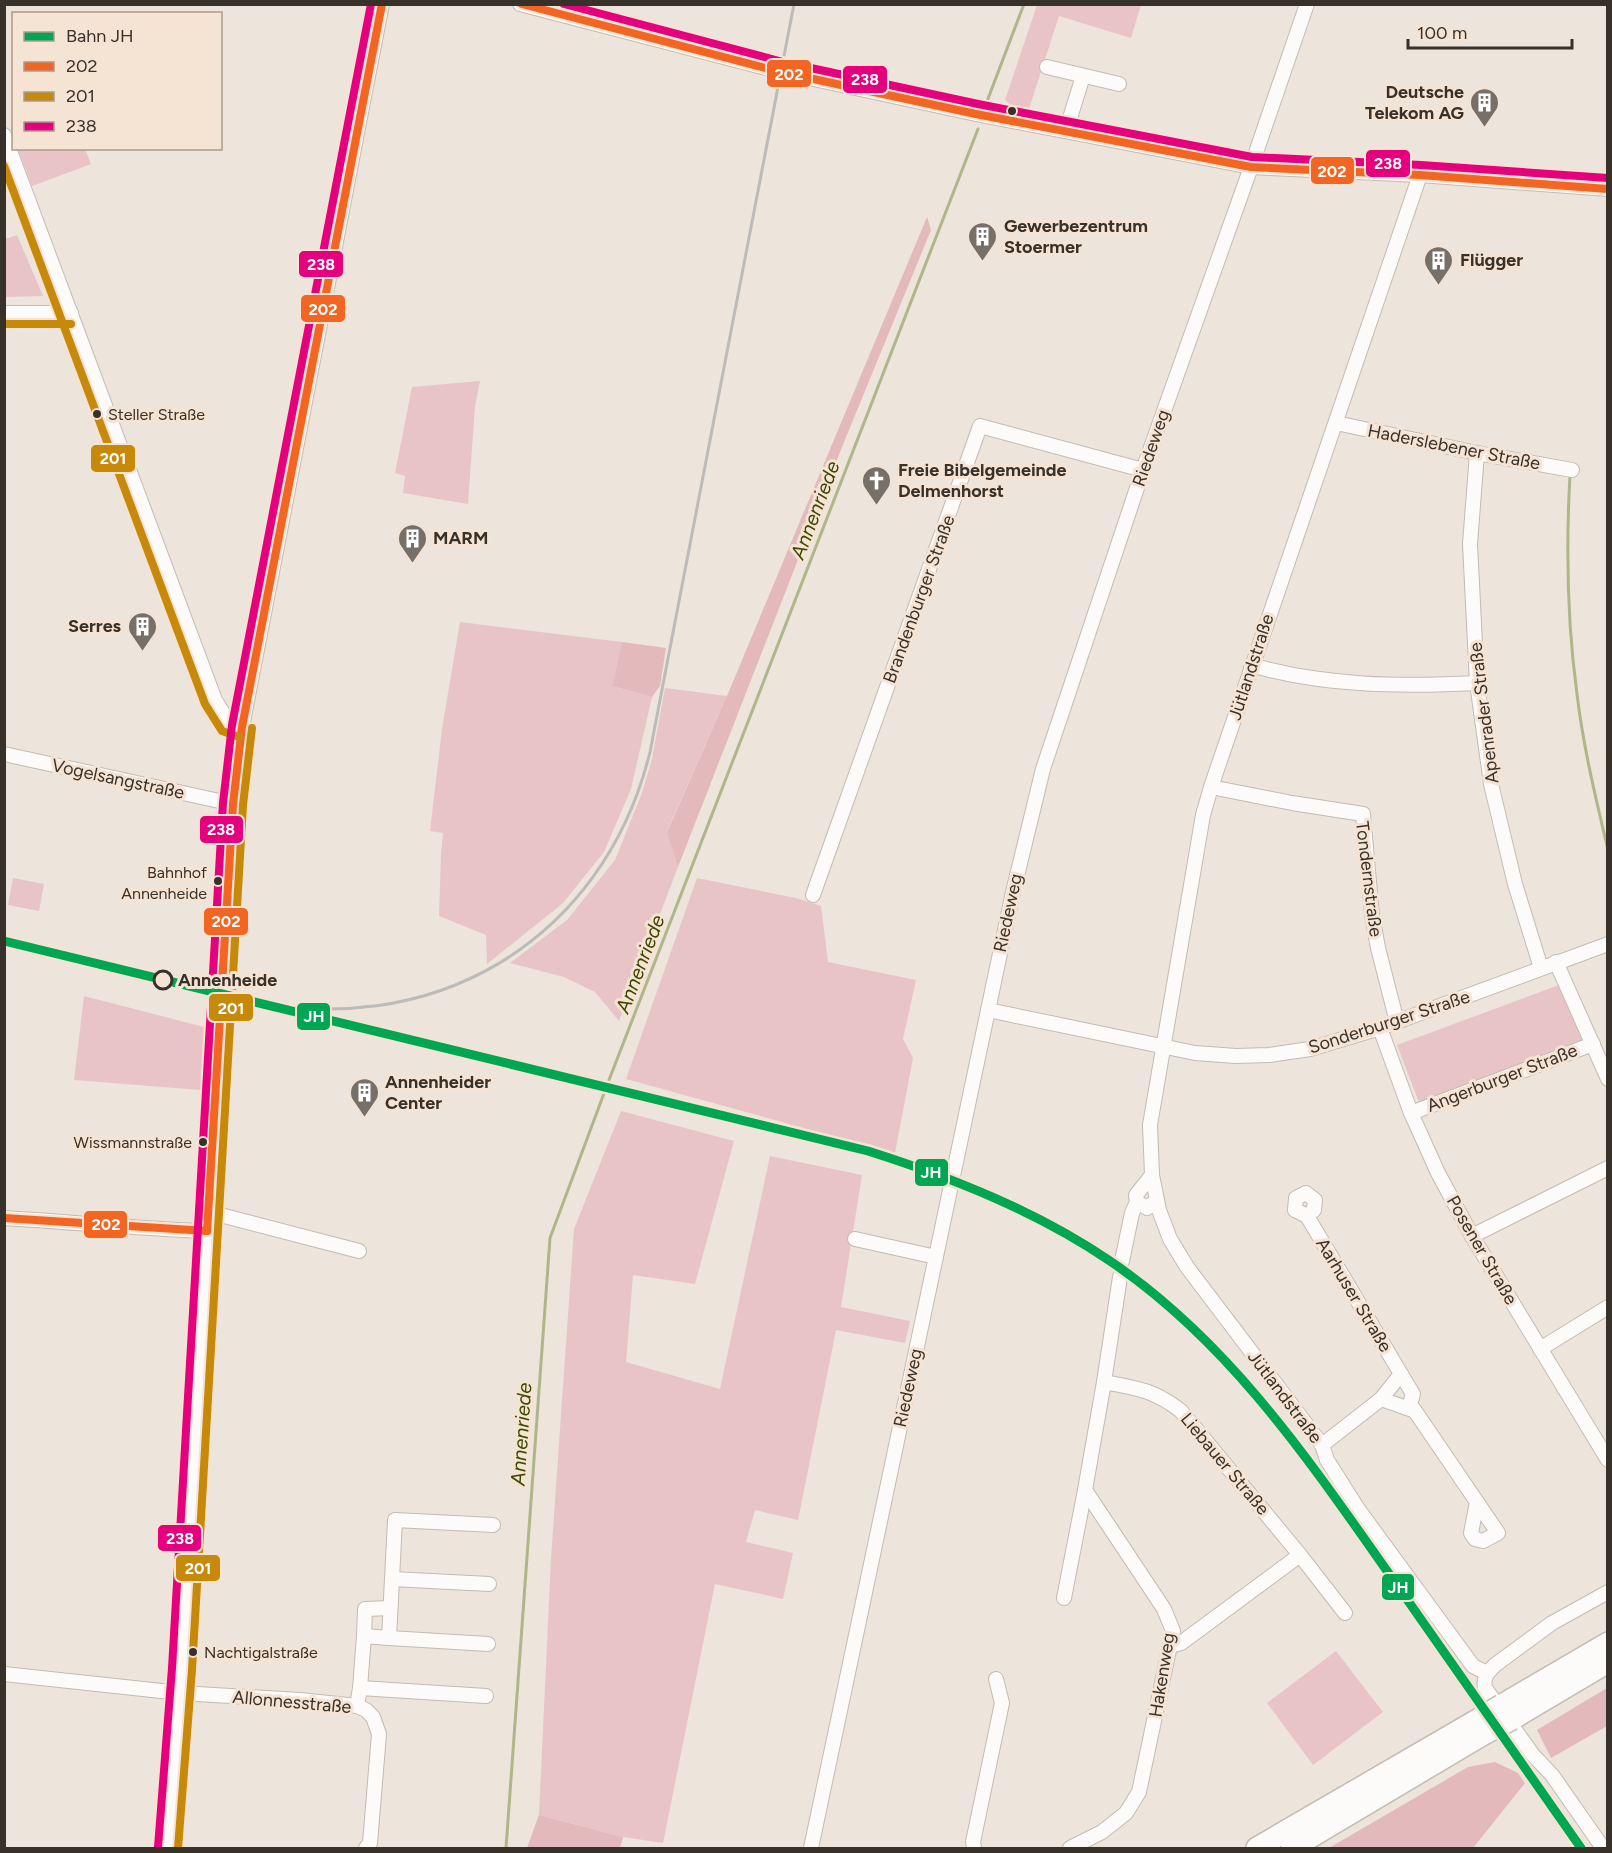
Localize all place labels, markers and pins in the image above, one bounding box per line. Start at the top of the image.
place label: Deutsche Telekom AG [1365,81,1464,124]
building icon: Deutsche Telekom AG [1469,86,1501,128]
unlabelled marker [1006,105,1018,117]
place label: Gewerbezentrum Stoermer [1004,215,1148,258]
building icon: Gewerbezentrum Stoermer [967,220,999,262]
building icon: Flügger [1423,244,1455,286]
place label: Flügger [1460,249,1523,271]
place label: Steller Straße [108,405,205,424]
marker: Steller Straße [91,408,103,420]
place label: Freie Bibelgemeinde Delmenhorst [898,459,1067,502]
church icon: Freie Bibelgemeinde Delmenhorst [861,464,893,506]
building icon: MARM [396,522,428,564]
place label: MARM [433,527,488,549]
building icon: Serres [126,610,158,652]
place label: Serres [68,615,122,637]
place label: Bahnhof Annenheide [121,863,207,903]
marker: Bahnhof Annenheide [212,875,224,887]
place label: Annenheide [178,969,277,991]
marker: Annenheide [153,970,173,990]
place label: Annenheider Center [385,1071,491,1114]
building icon: Annenheider Center [348,1076,380,1118]
place label: Wissmannstraße [74,1133,192,1152]
marker: Wissmannstraße [197,1136,209,1148]
place label: Nachtigalstraße [204,1643,318,1662]
marker: Nachtigalstraße [187,1646,199,1658]

